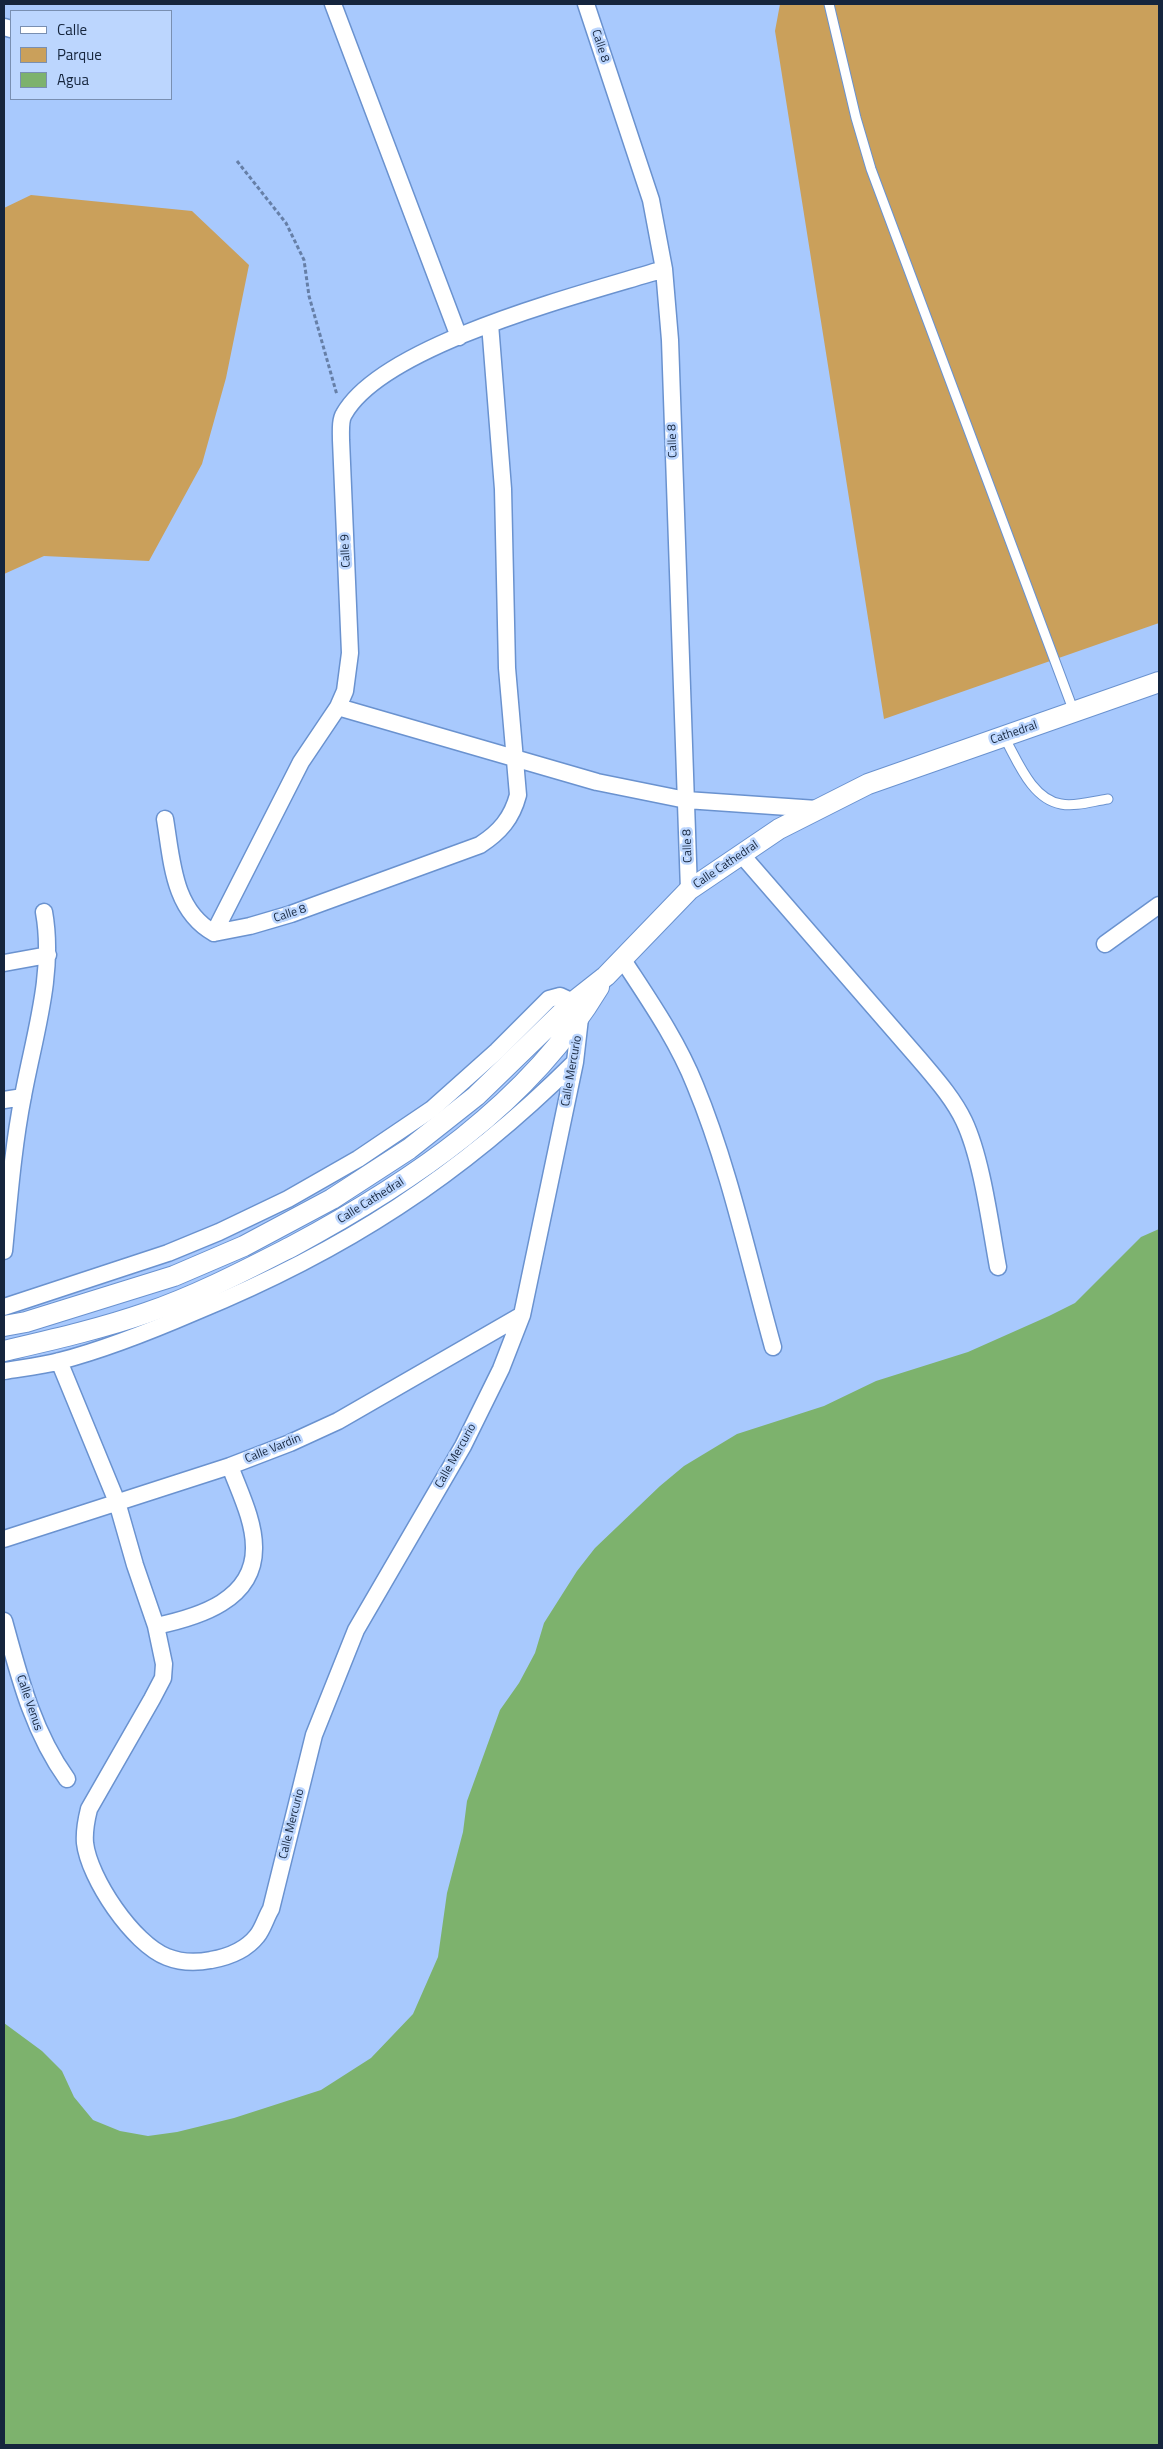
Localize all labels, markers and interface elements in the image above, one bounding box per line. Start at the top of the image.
legend [10,10,172,100]
text: Calle [57,18,87,41]
street label: Calle 8 [588,28,612,64]
text: Parque [57,43,102,66]
text: Agua [57,68,89,91]
street label: Calle 8 [665,424,681,458]
street label: Calle 9 [338,534,354,568]
street label: Cathedral [989,718,1039,748]
street label: Calle 8 [680,829,696,863]
street label: Calle Cathedral [691,838,761,892]
street label: Calle 8 [272,902,308,926]
street label: Calle Mercurio [559,1034,585,1108]
street label: Calle Cathedral [335,1175,407,1227]
street label: Calle Mercurio [432,1421,480,1491]
street label: Calle Vardin [243,1431,303,1467]
street label: Calle Venus [13,1673,45,1733]
street label: Calle Mercurio [276,1788,308,1860]

